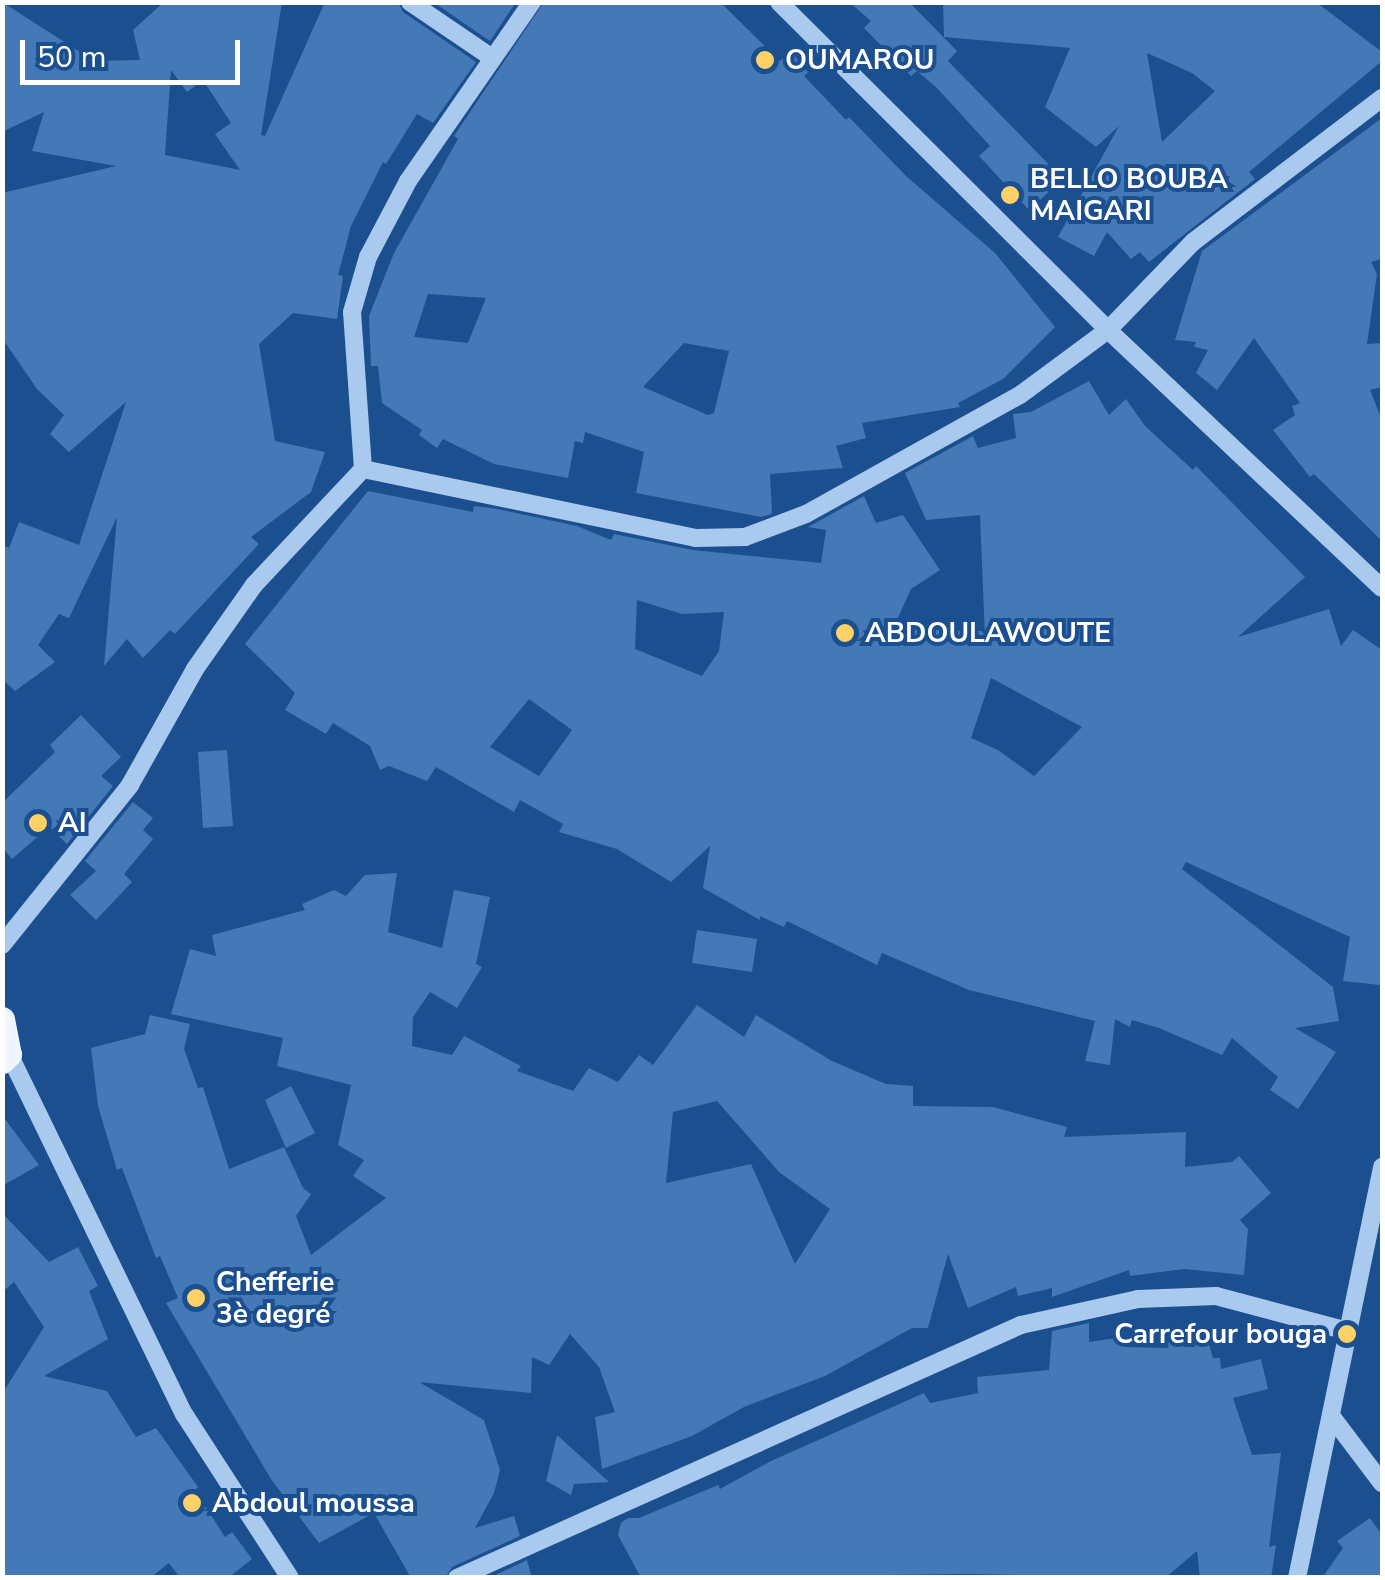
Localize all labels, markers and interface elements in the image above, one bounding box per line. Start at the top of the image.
scale bar [25,20,245,82]
text: 50 m [37,37,106,78]
place label: OUMAROU [785,43,934,77]
marker: OUMAROU [754,49,776,71]
place label: BELLO BOUBA MAIGARI [1030,162,1228,228]
marker: BELLO BOUBA MAIGARI [999,184,1021,206]
place label: ABDOULAWOUTE [865,616,1111,650]
marker: ABDOULAWOUTE [834,622,856,644]
place label: AI [58,806,87,840]
marker: AI [27,812,49,834]
place label: Chefferie 3è degré [216,1265,334,1331]
marker: Chefferie 3è degré [185,1287,207,1309]
place label: Carrefour bouga [1114,1317,1327,1351]
marker: Carrefour bouga [1336,1323,1358,1345]
place label: Abdoul moussa [212,1486,415,1520]
marker: Abdoul moussa [181,1492,203,1514]

